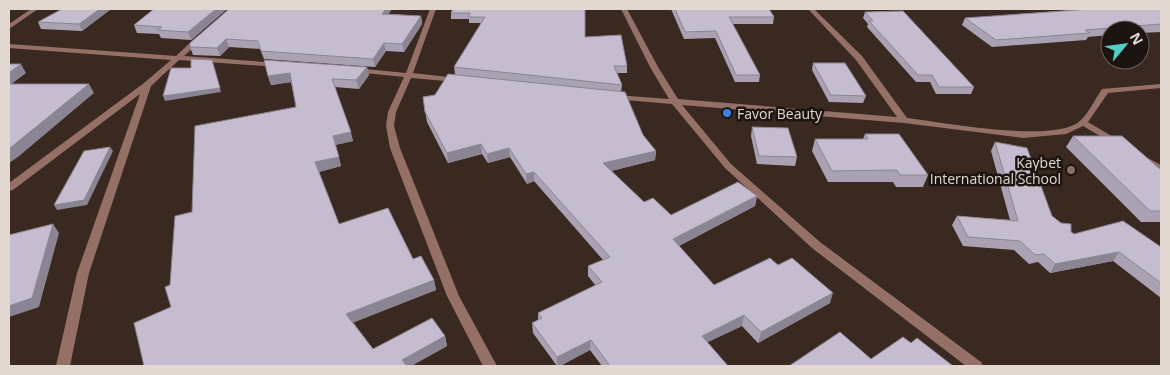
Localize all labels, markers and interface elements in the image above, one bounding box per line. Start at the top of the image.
north arrow [1100,20,1150,70]
text: N [1126,29,1148,48]
place label: Favor Beauty [737,104,823,123]
marker: Favor Beauty [721,107,733,119]
place label: Kaybet International School [930,153,1061,188]
marker: Kaybet International School [1065,164,1077,176]

